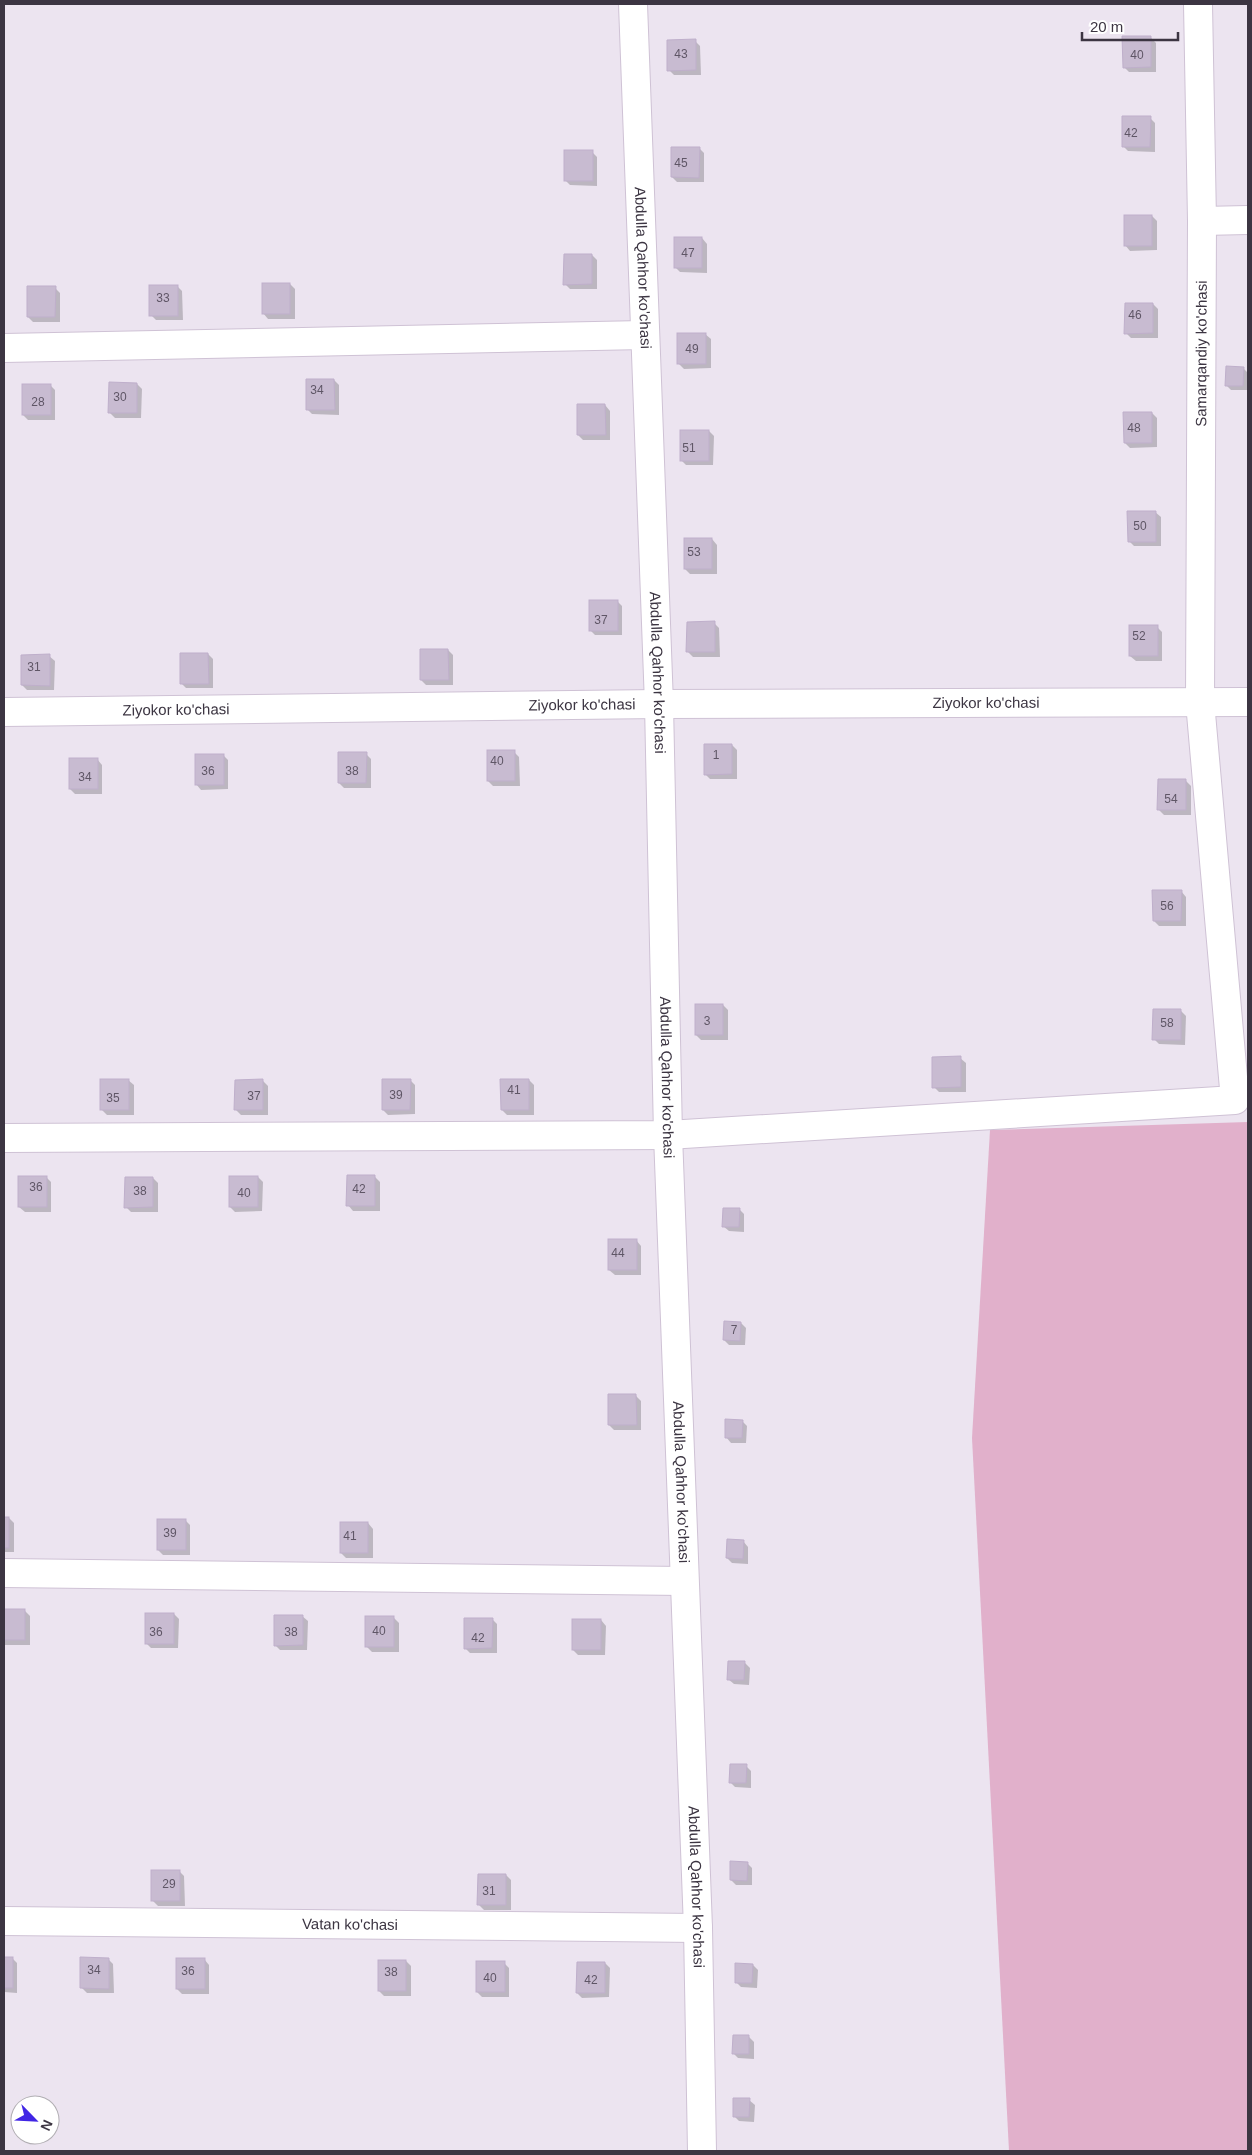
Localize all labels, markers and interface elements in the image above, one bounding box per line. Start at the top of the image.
scale bar [1082,10,1178,42]
text: 20 m [1090,18,1123,35]
house number: 43 [674,47,688,61]
house number: 40 [1130,48,1144,62]
house number: 42 [1124,126,1138,140]
house number: 45 [674,156,688,170]
street label: Abdulla Qahhor ko'chasi [632,186,655,349]
house number: 47 [681,246,695,260]
street label: Samarqandiy ko'chasi [1192,280,1210,427]
house number: 33 [156,291,170,305]
house number: 46 [1128,308,1142,322]
house number: 49 [685,342,699,356]
house number: 34 [310,383,324,397]
house number: 30 [113,390,127,404]
house number: 28 [31,395,45,409]
house number: 48 [1127,421,1141,435]
house number: 51 [682,441,696,455]
house number: 50 [1133,519,1147,533]
house number: 53 [687,545,701,559]
street label: Abdulla Qahhor ko'chasi [647,591,669,754]
house number: 37 [594,613,608,627]
house number: 52 [1132,629,1146,643]
house number: 31 [27,660,41,674]
street label: Ziyokor ko'chasi [932,694,1040,711]
street label: Ziyokor ko'chasi [528,695,636,714]
street label: Ziyokor ko'chasi [122,700,230,719]
house number: 1 [713,748,720,762]
house number: 40 [490,754,504,768]
house number: 36 [201,764,215,778]
house number: 38 [345,764,359,778]
house number: 34 [78,770,92,784]
house number: 54 [1164,792,1178,806]
house number: 56 [1160,899,1174,913]
street label: Abdulla Qahhor ko'chasi [657,996,678,1159]
house number: 3 [704,1014,711,1028]
house number: 58 [1160,1016,1174,1030]
house number: 41 [507,1083,521,1097]
house number: 39 [389,1088,403,1102]
house number: 37 [247,1089,261,1103]
house number: 35 [106,1091,120,1105]
house number: 36 [29,1180,43,1194]
house number: 42 [352,1182,366,1196]
house number: 38 [133,1184,147,1198]
house number: 40 [237,1186,251,1200]
house number: 44 [611,1246,625,1260]
house number: 7 [731,1323,738,1337]
street label: Abdulla Qahhor ko'chasi [670,1401,693,1564]
house number: 39 [163,1526,177,1540]
house number: 41 [343,1529,357,1543]
house number: 40 [372,1624,386,1638]
house number: 36 [149,1625,163,1639]
house number: 38 [284,1625,298,1639]
house number: 42 [471,1631,485,1645]
street label: Abdulla Qahhor ko'chasi [685,1805,708,1968]
house number: 29 [162,1877,176,1891]
house number: 31 [482,1884,496,1898]
street label: Vatan ko'chasi [302,1915,398,1933]
house number: 34 [87,1963,101,1977]
house number: 36 [181,1964,195,1978]
house number: 38 [384,1965,398,1979]
house number: 40 [483,1971,497,1985]
house number: 42 [584,1973,598,1987]
north arrow [10,2095,60,2145]
text: N [38,2117,56,2133]

